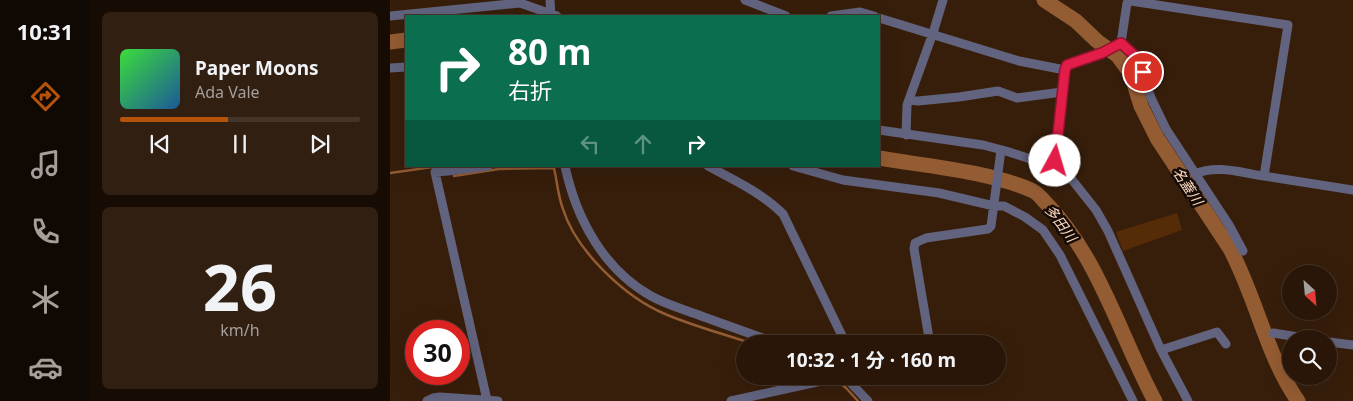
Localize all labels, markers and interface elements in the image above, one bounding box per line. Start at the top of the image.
text: 10:31 [17,16,73,46]
text: 80 m [508,28,591,75]
icon: right [425,35,490,100]
pin [1122,51,1164,93]
text: Paper Moons [195,55,319,81]
icon: arrive [1129,58,1157,86]
text: 右折 [508,75,552,105]
icon: directions [28,79,63,114]
text: Ada Vale [195,81,260,103]
icon: previous [146,130,174,158]
icon: pause [226,130,254,158]
icon: next [306,130,334,158]
icon: left [576,130,604,158]
icon: ahead [629,130,657,158]
icon: right [682,130,710,158]
position arrow [1028,134,1080,186]
icon: music [28,147,63,182]
water label: 名蓋川 [1169,163,1208,210]
water label: 多田川 [1041,201,1082,247]
icon: phone [28,214,63,249]
text: 26 [203,242,277,330]
north arrow [1282,265,1338,320]
map controls [1282,265,1337,385]
icon: climate [28,282,63,317]
text: km/h [220,319,260,341]
speed limit sign: 30 [405,320,470,385]
button: search [1282,330,1337,385]
text: 10:32 · 1 分 · 160 m [786,347,956,373]
icon: car [28,350,63,385]

